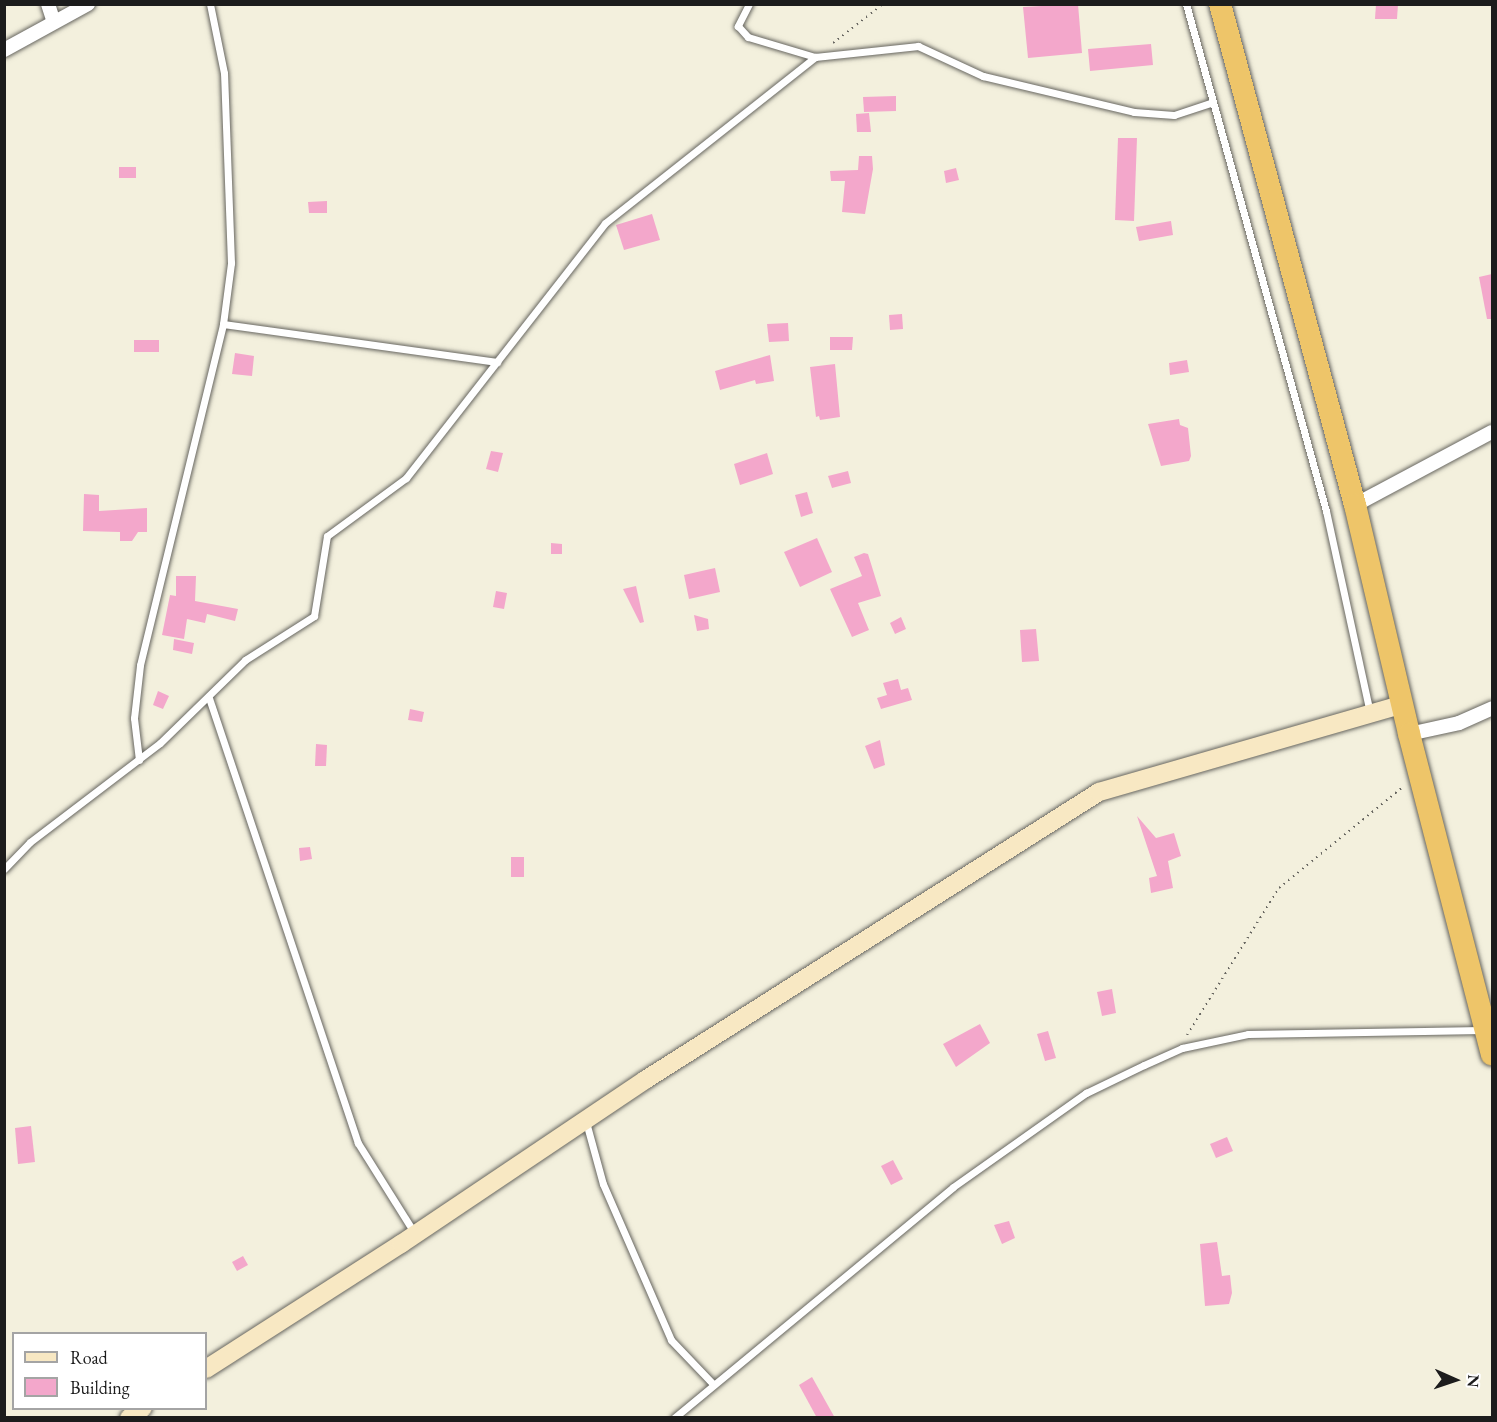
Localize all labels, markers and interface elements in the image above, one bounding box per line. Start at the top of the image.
legend [12,1332,207,1410]
text: Road [70,1346,108,1369]
north arrow [1425,1350,1485,1410]
text: N [1463,1374,1484,1388]
text: Building [70,1376,130,1399]

